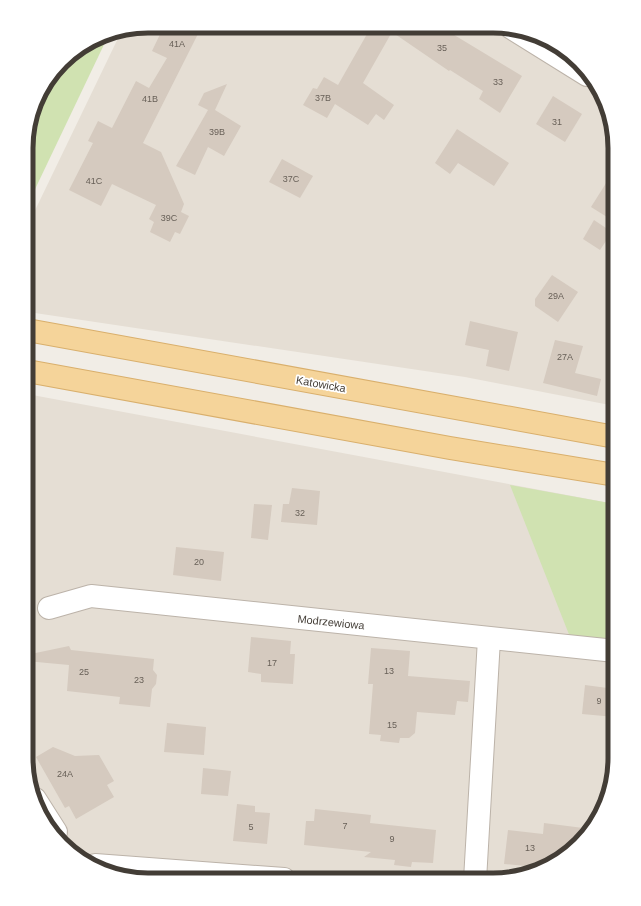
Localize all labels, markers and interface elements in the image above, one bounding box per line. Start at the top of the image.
house number: 41A [169,39,185,49]
house number: 35 [437,43,447,53]
house number: 33 [493,77,503,87]
house number: 37B [315,93,331,103]
house number: 41B [142,94,158,104]
house number: 31 [552,117,562,127]
house number: 39B [209,127,225,137]
house number: 37C [283,174,300,184]
house number: 41C [86,176,103,186]
house number: 39C [161,213,178,223]
house number: 29A [548,291,564,301]
house number: 27A [557,352,573,362]
street label: Katowicka [295,374,348,394]
house number: 32 [295,508,305,518]
house number: 20 [194,557,204,567]
street label: Modrzewiowa [297,613,366,632]
house number: 17 [267,658,277,668]
house number: 13 [384,666,394,676]
house number: 25 [79,667,89,677]
house number: 23 [134,675,144,685]
house number: 9 [596,696,602,706]
house number: 15 [387,720,397,730]
house number: 24A [57,769,73,779]
house number: 7 [342,821,348,831]
house number: 5 [248,822,254,832]
house number: 9 [389,834,395,844]
house number: 13 [525,843,535,853]

